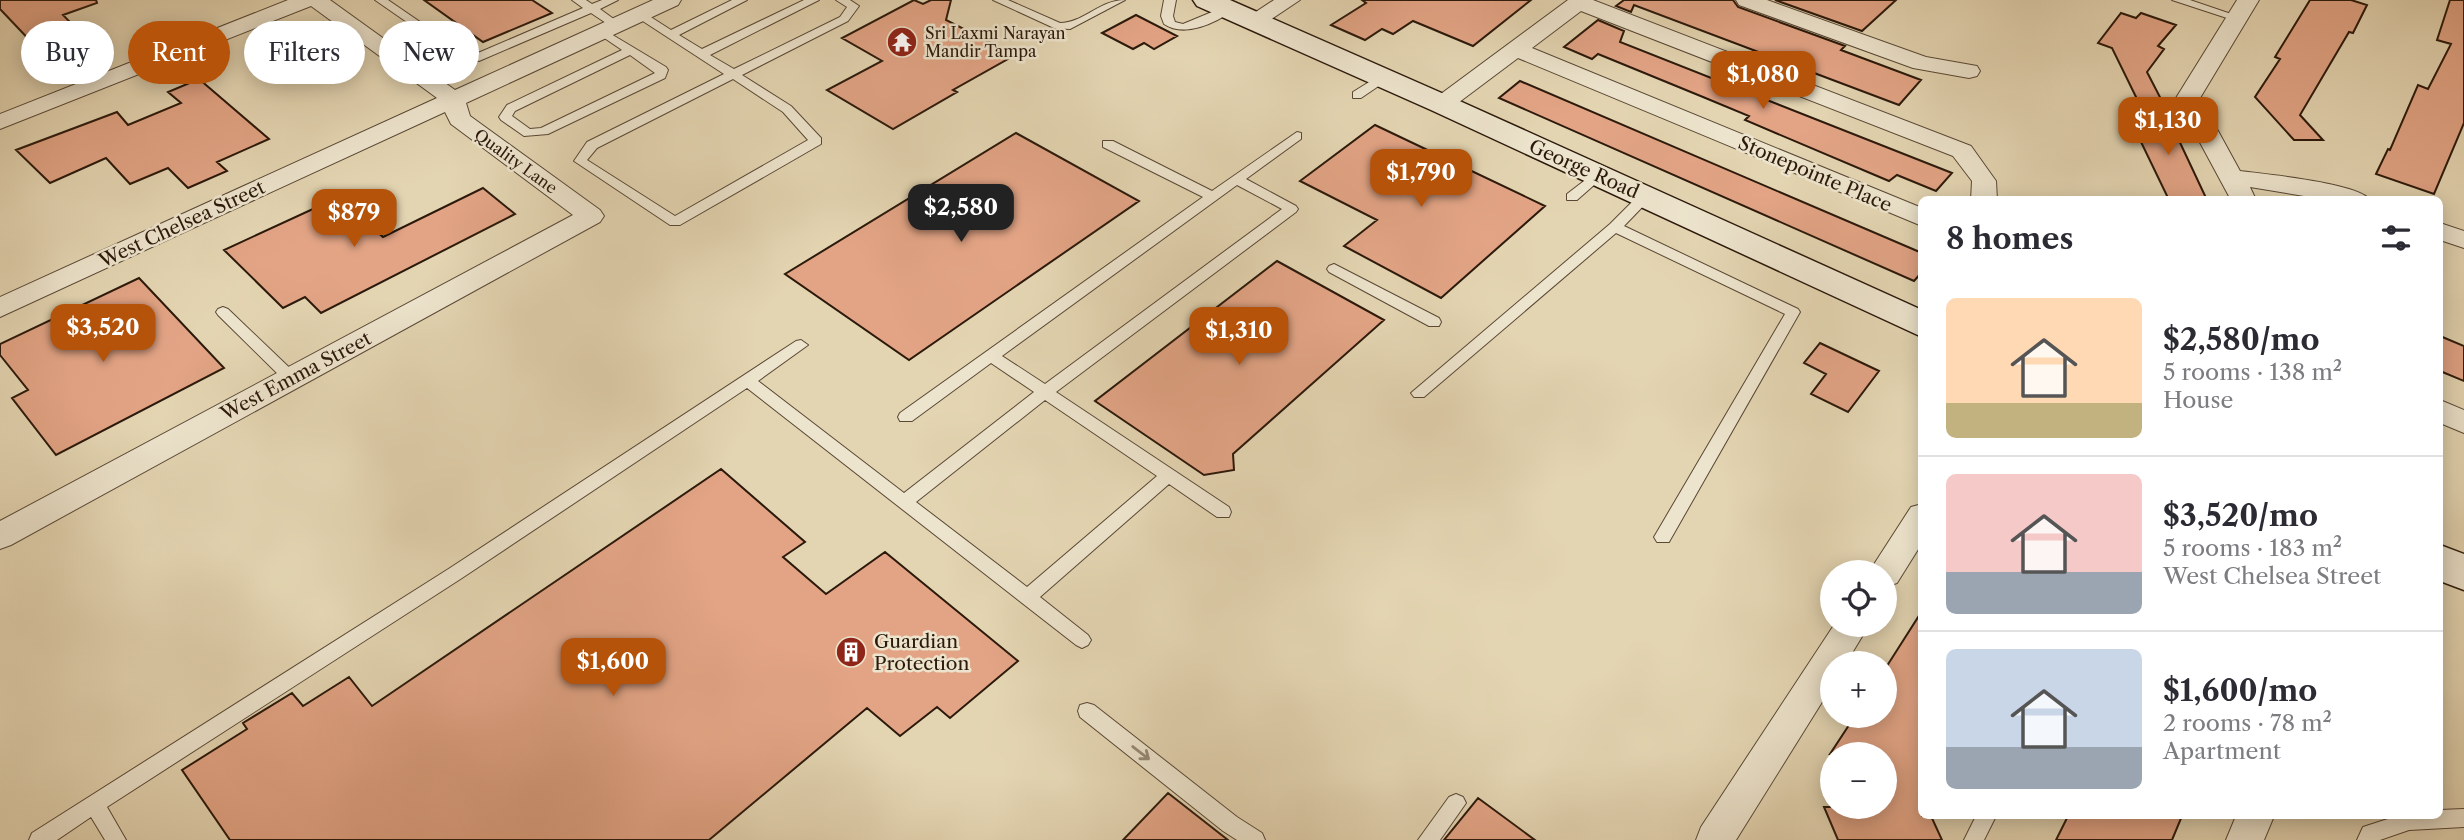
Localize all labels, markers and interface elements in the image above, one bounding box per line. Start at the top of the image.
chip: Buy [21,21,114,84]
chip: Rent [128,21,230,84]
chip: Filters [244,21,365,84]
chip: New [379,21,479,84]
place label: Sri Laxmi Narayan Mandir Tampa [925,23,1066,61]
temple icon: Sri Laxmi Narayan Mandir Tampa [885,25,919,59]
pin: $1,080 [1706,52,1820,111]
text: $1,080 [1727,60,1799,88]
pin: $1,130 [2111,97,2225,157]
text: $1,130 [2134,106,2202,134]
street label: Quality Lane [471,124,561,198]
street label: Stonepointe Place [1735,131,1895,217]
street label: George Road [1525,134,1643,204]
pin: $1,790 [1364,150,1478,209]
text: $1,790 [1386,158,1456,186]
street label: West Chelsea Street [95,175,269,273]
pin: $2,580 [904,184,1018,244]
pin: $879 [313,190,395,249]
text: $2,580 [924,193,998,221]
text: $879 [328,198,380,226]
icon: filters [2377,219,2415,257]
text: 8 homes [1946,220,2073,257]
pin: $3,520 [46,304,160,364]
pin: $1,310 [1182,308,1296,367]
text: $3,520 [66,313,140,341]
text: $1,310 [1205,316,1273,344]
text: $2,580/mo [2163,321,2320,358]
icon: home [2002,326,2086,410]
street label: West Emma Street [216,327,375,426]
text: 5 rooms · 138 m² [2163,358,2342,386]
text: House [2163,386,2233,414]
text: $3,520/mo [2163,497,2318,534]
icon: home [2002,502,2086,586]
text: 5 rooms · 183 m² [2163,534,2342,562]
map controls [1820,560,1897,819]
button: locate [1820,560,1897,637]
text: West Chelsea Street [2163,562,2381,590]
place label: Guardian Protection [874,630,969,675]
building icon: Guardian Protection [834,635,868,669]
pin: $1,600 [556,638,670,698]
text: $1,600 [577,647,649,675]
button: + [1820,651,1897,728]
text: $1,600/mo [2163,672,2317,709]
icon: home [2002,677,2086,761]
text: 2 rooms · 78 m² [2163,709,2332,737]
text: Apartment [2163,737,2281,765]
button: − [1820,742,1897,819]
one-way arrow [1131,746,1149,761]

